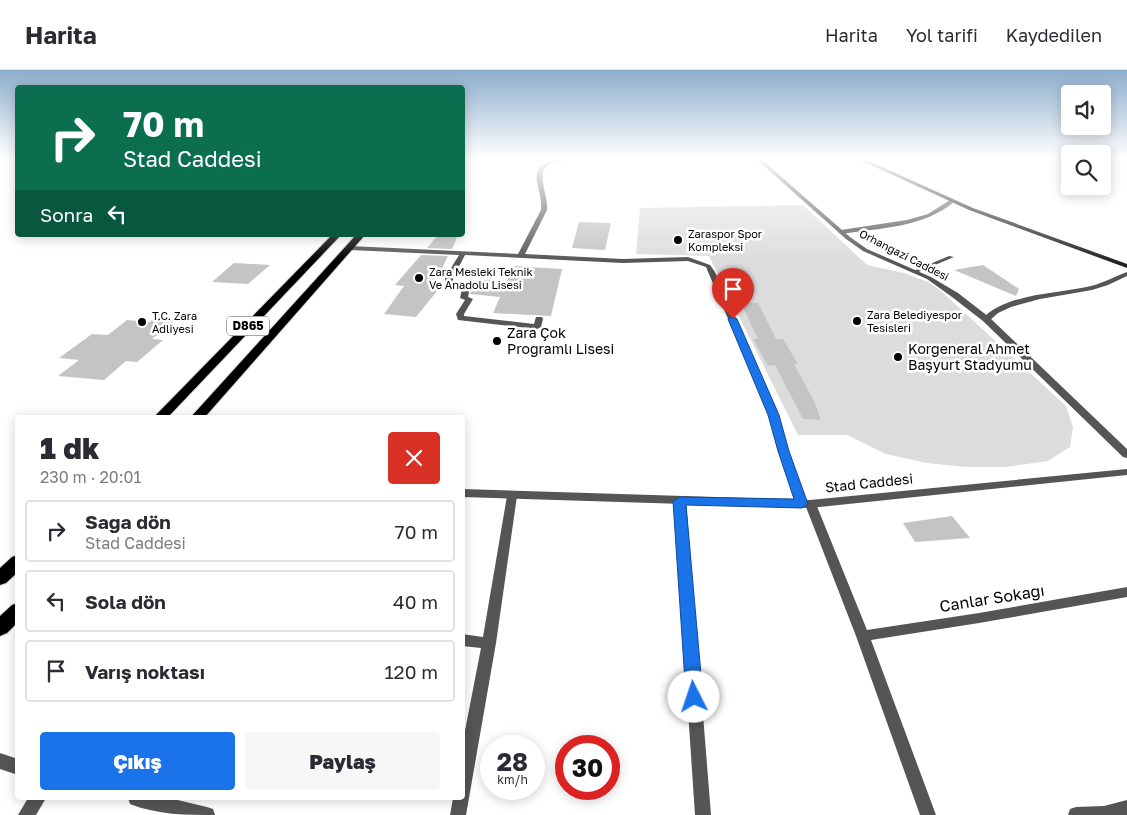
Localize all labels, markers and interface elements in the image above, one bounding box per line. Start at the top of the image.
text: Harita [25,20,97,49]
text: Harita [825,24,878,46]
text: Yol tarifi [906,24,978,46]
text: Kaydedilen [1006,24,1102,46]
map controls [1061,85,1111,195]
button: sound [1061,85,1111,135]
text: 70 m [123,103,204,145]
icon: right [40,105,105,170]
text: Stad Caddesi [123,145,262,172]
button: search [1061,145,1111,195]
icon: left [103,200,131,228]
text: Sonra [40,203,93,226]
street label: Orhangazi Caddesi [857,226,951,283]
place label: Zaraspor Spor Kompleksi [688,227,763,253]
marker: Zaraspor Spor Kompleksi [672,234,684,246]
place label: Zara Mesleki Teknik Ve Anadolu Lisesi [429,265,533,291]
pin [712,268,754,319]
marker: Zara Mesleki Teknik Ve Anadolu Lisesi [413,272,425,284]
icon: arrive [719,275,747,303]
place label: Zara Belediyespor Tesisleri [867,308,963,334]
place label: T.C. Zara Adliyesi [152,309,197,335]
marker: Zara Belediyespor Tesisleri [851,315,863,327]
marker: T.C. Zara Adliyesi [136,316,148,328]
road number: D865 [227,317,269,336]
place label: Zara Çok Programlı Lisesi [507,324,614,357]
marker: Zara Çok Programlı Lisesi [491,335,503,347]
place label: Korgeneral Ahmet Başyurt Stadyumu [908,340,1032,373]
marker: Korgeneral Ahmet Başyurt Stadyumu [892,351,904,363]
text: 1 dk [40,430,99,466]
button: close [388,432,440,484]
text: 230 m · 20:01 [40,467,141,487]
street label: Stad Caddesi [824,469,914,496]
text: Sağa dön [85,510,171,533]
icon: right [42,517,70,545]
text: 70 m [395,520,438,543]
text: Stad Caddesi [85,533,186,553]
street label: Canlar Sokağı [938,580,1046,616]
icon: left [42,587,70,615]
text: Sola dön [85,590,166,613]
text: 40 m [393,590,438,613]
icon: arrive [42,657,70,685]
text: Varış noktası [85,660,205,683]
text: 120 m [384,660,438,683]
position arrow [667,670,719,722]
button: Çıkış [40,732,235,790]
button: Paylaş [245,732,440,790]
speed limit sign: 30 [555,735,620,800]
text: 28 [497,746,528,777]
text: km/h [497,772,528,787]

